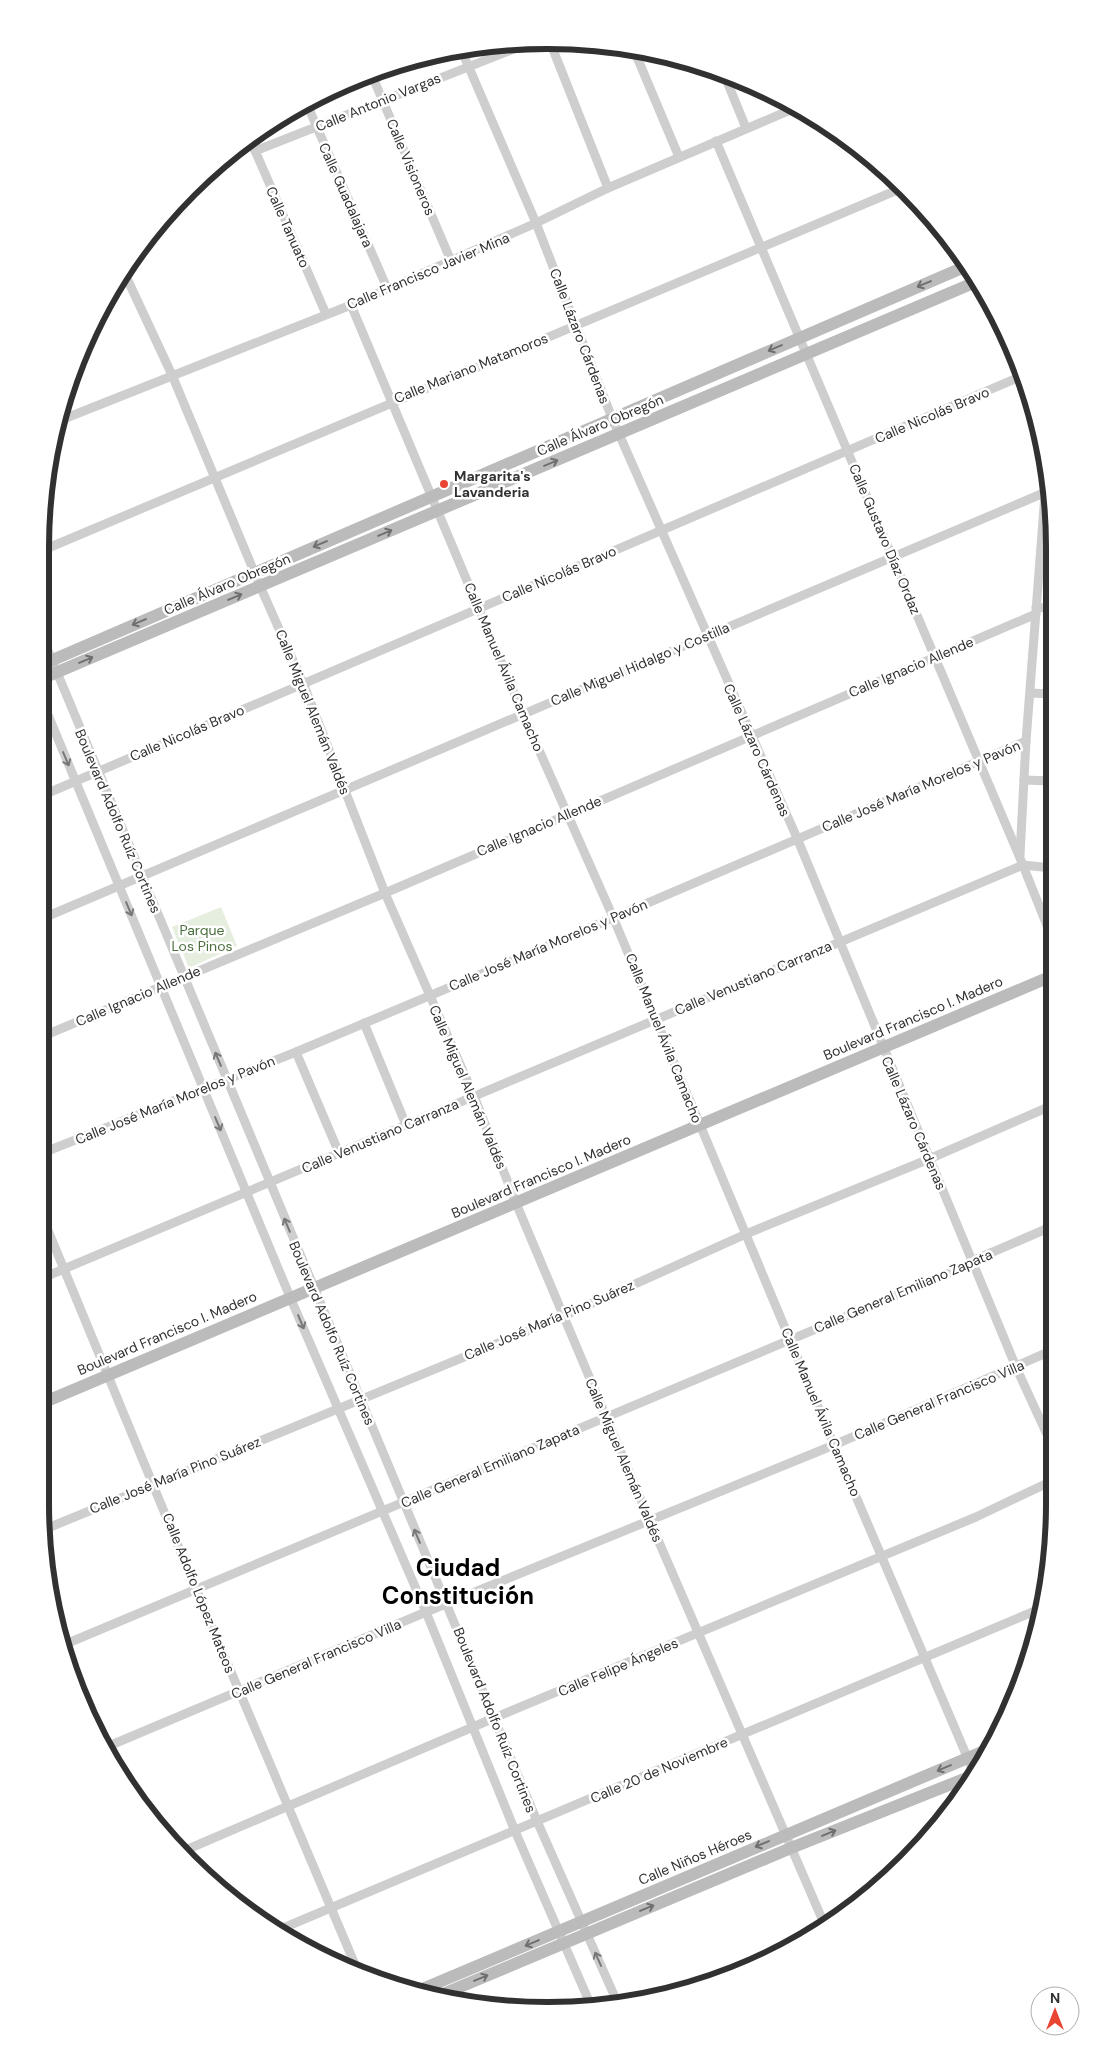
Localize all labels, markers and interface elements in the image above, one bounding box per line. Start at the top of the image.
street label: Calle Antonio Vargas [313,69,443,135]
street label: Calle Visioneros [383,116,439,218]
street label: Calle Guadalajara [315,140,377,250]
street label: Calle Tanuato [262,184,314,270]
street label: Calle Francisco Javier Mina [344,229,512,313]
street label: Calle Lázaro Cárdenas [546,266,614,406]
one-way arrow [917,279,932,289]
street label: Calle Mariano Matamoros [391,329,551,407]
one-way arrow [768,344,783,354]
street label: Calle Nicolás Bravo [872,383,992,447]
street label: Calle Álvaro Obregón [534,390,666,460]
one-way arrow [543,457,558,467]
street label: Calle Gustavo Díaz Ordaz [845,461,925,617]
place label: Margarita's Lavanderia [454,467,531,501]
marker: Margarita's Lavanderia [438,478,450,490]
one-way arrow [377,528,392,538]
one-way arrow [313,540,328,550]
street label: Calle Nicolás Bravo [499,542,619,606]
street label: Calle Álvaro Obregón [161,549,293,619]
street label: Calle Manuel Ávila Camacho [460,580,548,754]
one-way arrow [227,591,242,601]
one-way arrow [132,618,147,628]
street label: Calle Miguel Hidalgo y Costilla [548,618,732,710]
street label: Calle Miguel Alemán Valdés [272,627,354,797]
street label: Calle Ignacio Allende [846,633,976,701]
one-way arrow [78,655,93,665]
street label: Calle Lázaro Cárdenas [720,681,794,819]
street label: Calle Nicolás Bravo [127,701,247,765]
street label: Boulevard Adolfo Ruíz Cortines [71,726,165,916]
street label: Calle José María Morelos y Pavón [819,736,1023,836]
one-way arrow [62,751,72,766]
street label: Calle Ignacio Allende [474,792,604,860]
street label: Calle José María Morelos y Pavón [446,895,650,995]
one-way arrow [124,901,134,916]
park label: Parque Los Pinos [172,921,232,955]
street label: Calle Venustiano Carranza [672,937,834,1019]
street label: Calle Manuel Ávila Camacho [622,950,706,1126]
street label: Calle Ignacio Allende [73,962,203,1030]
street label: Boulevard Francisco I. Madero [820,972,1006,1064]
street label: Calle Miguel Alemán Valdés [425,1002,511,1172]
street label: Calle José María Morelos y Pavón [73,1052,277,1148]
one-way arrow [212,1052,222,1067]
street label: Calle Lázaro Cárdenas [878,1053,950,1193]
street label: Calle Venustiano Carranza [299,1095,461,1177]
one-way arrow [214,1116,223,1131]
street label: Boulevard Francisco I. Madero [448,1130,634,1222]
one-way arrow [281,1218,291,1233]
street label: Boulevard Adolfo Ruíz Cortines [285,1238,379,1428]
street label: Calle General Emiliano Zapata [811,1245,995,1337]
street label: Calle José María Pino Suárez [461,1276,637,1364]
street label: Boulevard Francisco I. Madero [74,1287,260,1379]
one-way arrow [296,1314,306,1329]
street label: Calle Manuel Ávila Camacho [777,1325,865,1499]
street label: Calle General Francisco Villa [851,1356,1027,1444]
street label: Calle Miguel Alemán Valdés [581,1375,667,1545]
street label: Calle General Emiliano Zapata [398,1420,582,1512]
street label: Calle José María Pino Suárez [87,1432,263,1518]
street label: Calle Adolfo López Mateos [159,1510,239,1676]
one-way arrow [412,1529,422,1544]
district label: Ciudad Constitución [382,1552,534,1611]
street label: Calle General Francisco Villa [228,1615,404,1703]
street label: Boulevard Adolfo Ruíz Cortines [450,1625,540,1815]
street label: Calle Felipe Ángeles [555,1634,681,1700]
street label: Calle 20 de Noviembre [588,1733,731,1807]
one-way arrow [937,1764,952,1774]
street label: Calle Niños Héroes [636,1825,754,1889]
one-way arrow [821,1828,837,1837]
one-way arrow [755,1840,770,1850]
one-way arrow [639,1903,654,1912]
one-way arrow [525,1938,540,1948]
one-way arrow [592,1952,602,1967]
one-way arrow [473,1972,488,1982]
north arrow [1030,1986,1080,2036]
text: N [1050,1989,1060,2007]

